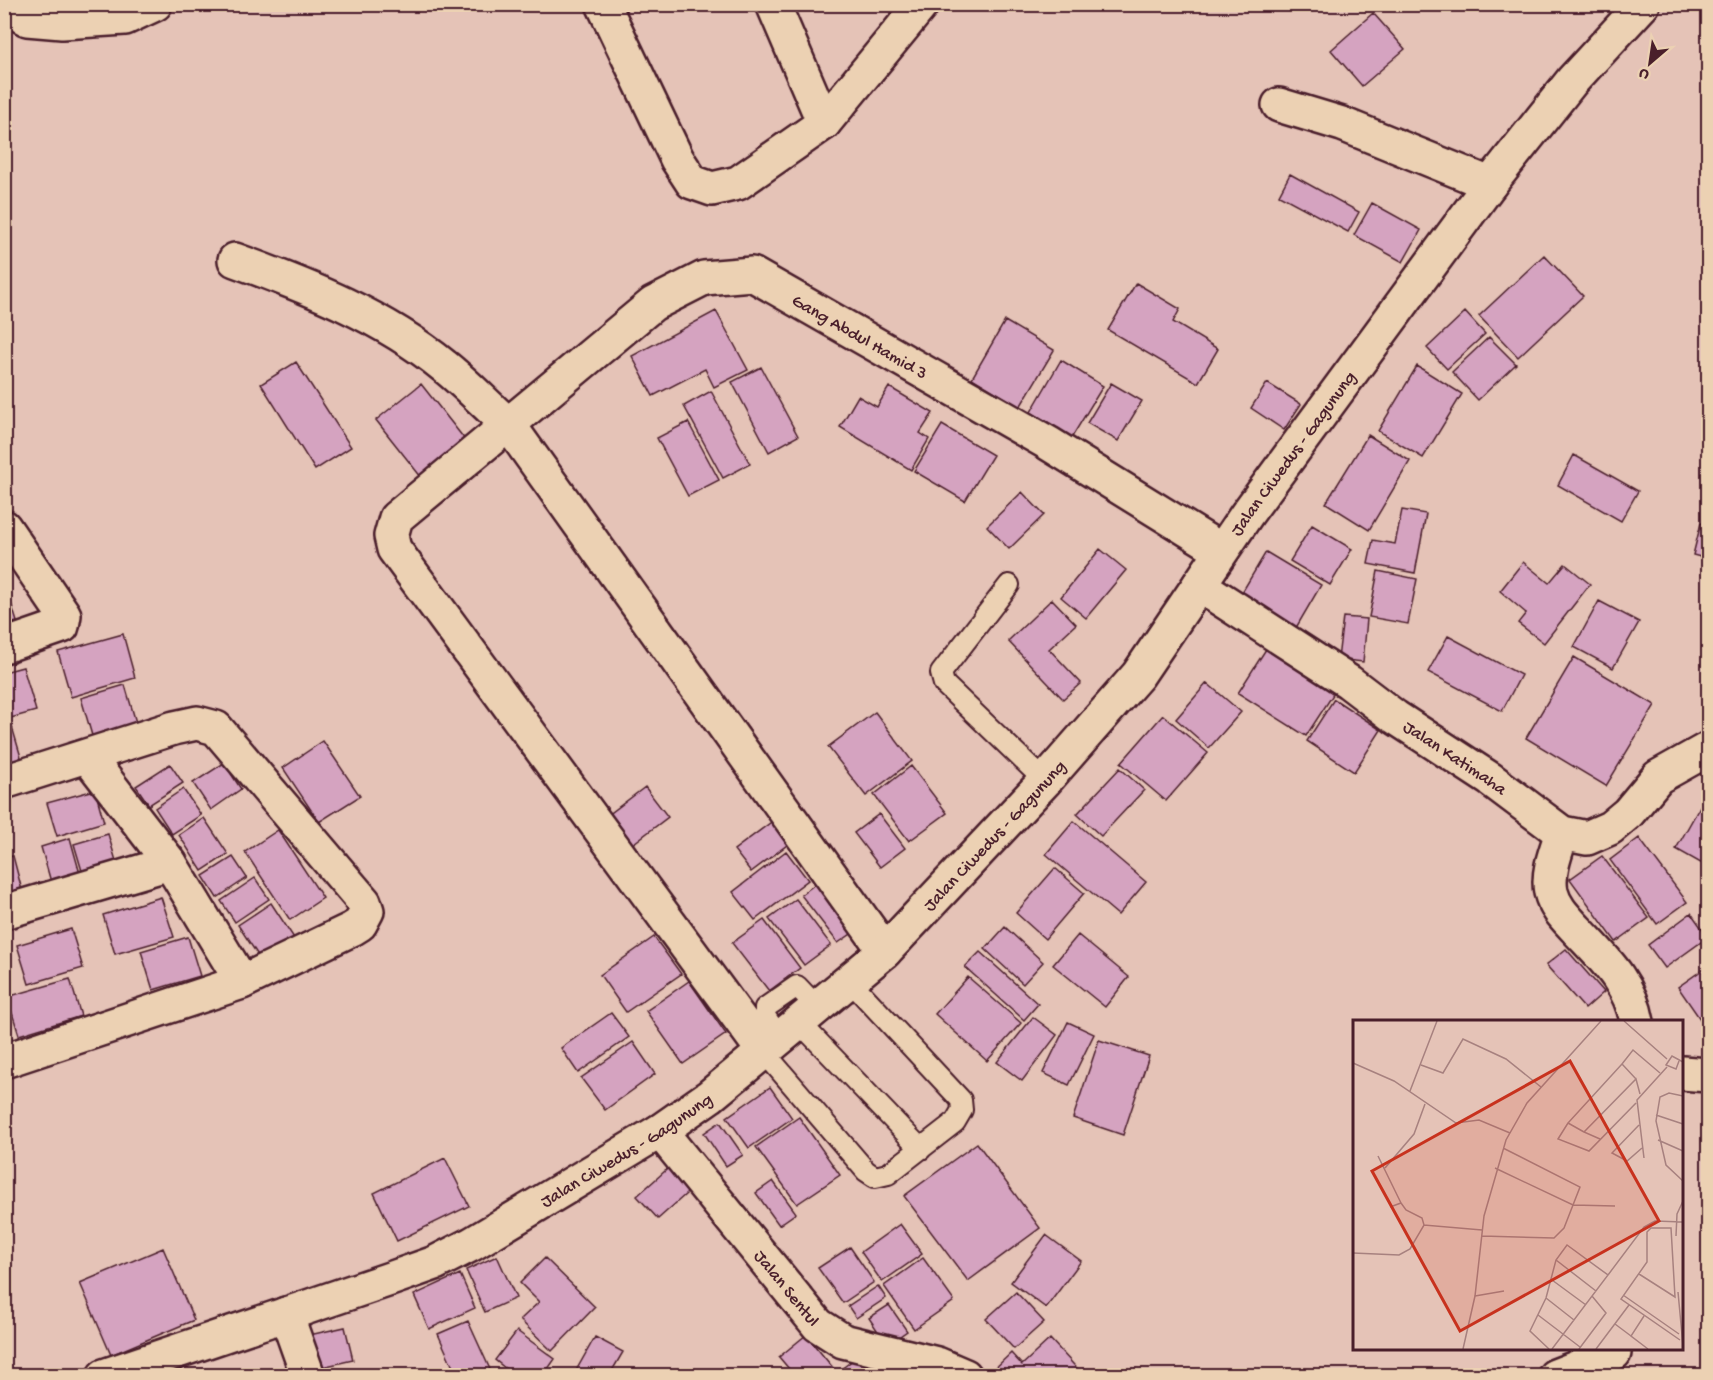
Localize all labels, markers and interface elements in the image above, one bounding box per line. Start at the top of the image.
north arrow [1620,33,1680,93]
text: U [1635,62,1653,84]
street label: Gang Abdul Hamid 3 [787,291,931,385]
street label: Jalan Ciwedus - Gagunung [1227,368,1362,541]
street label: Jalan Katimaha [1398,717,1511,801]
street label: Jalan Ciwedus - Gagunung [920,757,1071,917]
inset map [1353,1020,1683,1350]
street label: Jalan Ciwedus - Gagunung [537,1090,717,1213]
street label: Jalan Sentul [748,1247,823,1332]

